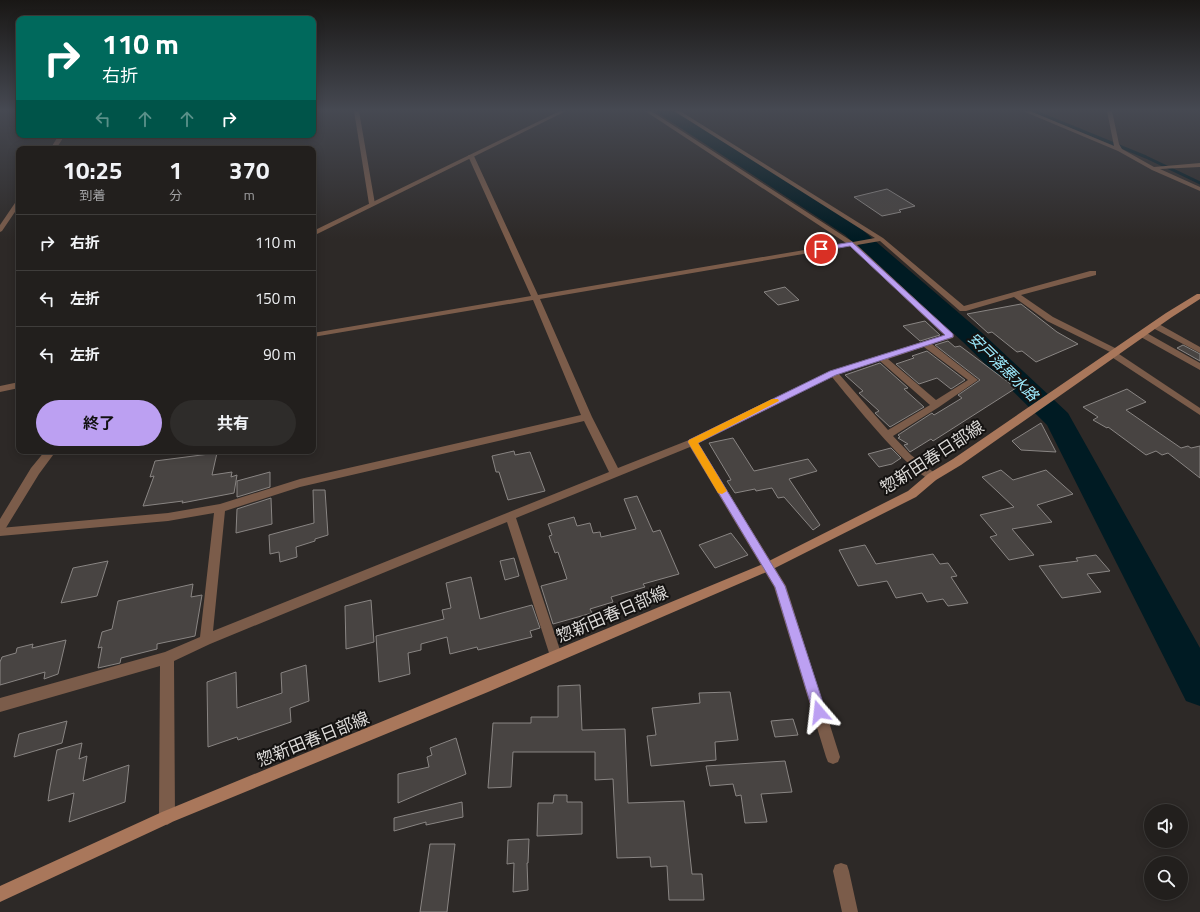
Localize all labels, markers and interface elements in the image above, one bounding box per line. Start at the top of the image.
text: 110 m [102,22,179,65]
icon: right [36,32,88,84]
text: 右折 [102,62,138,89]
icon: left [92,108,114,130]
icon: ahead [134,108,156,130]
icon: ahead [176,108,198,130]
icon: right [218,108,240,130]
text: 10:25 [63,152,122,188]
text: 1 [169,152,183,188]
text: 370 [229,152,269,188]
text: 到着 [80,185,106,205]
text: 分 [169,185,182,205]
text: m [244,185,255,205]
text: 右折 [70,231,100,254]
text: 110 m [255,231,296,254]
icon: right [36,232,58,254]
pin [804,232,838,266]
icon: arrive [810,238,832,260]
text: 左折 [70,287,100,310]
text: 150 m [255,287,296,310]
icon: left [36,288,58,310]
water label: 安戸落悪水路 [963,327,1045,408]
text: 左折 [70,343,100,366]
text: 90 m [263,343,296,366]
icon: left [36,344,58,366]
button: 終了 [36,400,162,446]
button: 共有 [170,400,296,446]
street label: 惣新田春日部線 [875,414,989,500]
street label: 惣新田春日部線 [552,579,672,649]
position arrow [798,691,840,733]
street label: 惣新田春日部線 [253,705,373,773]
map controls [1144,804,1188,900]
button: sound [1144,804,1188,848]
button: search [1144,856,1188,900]

